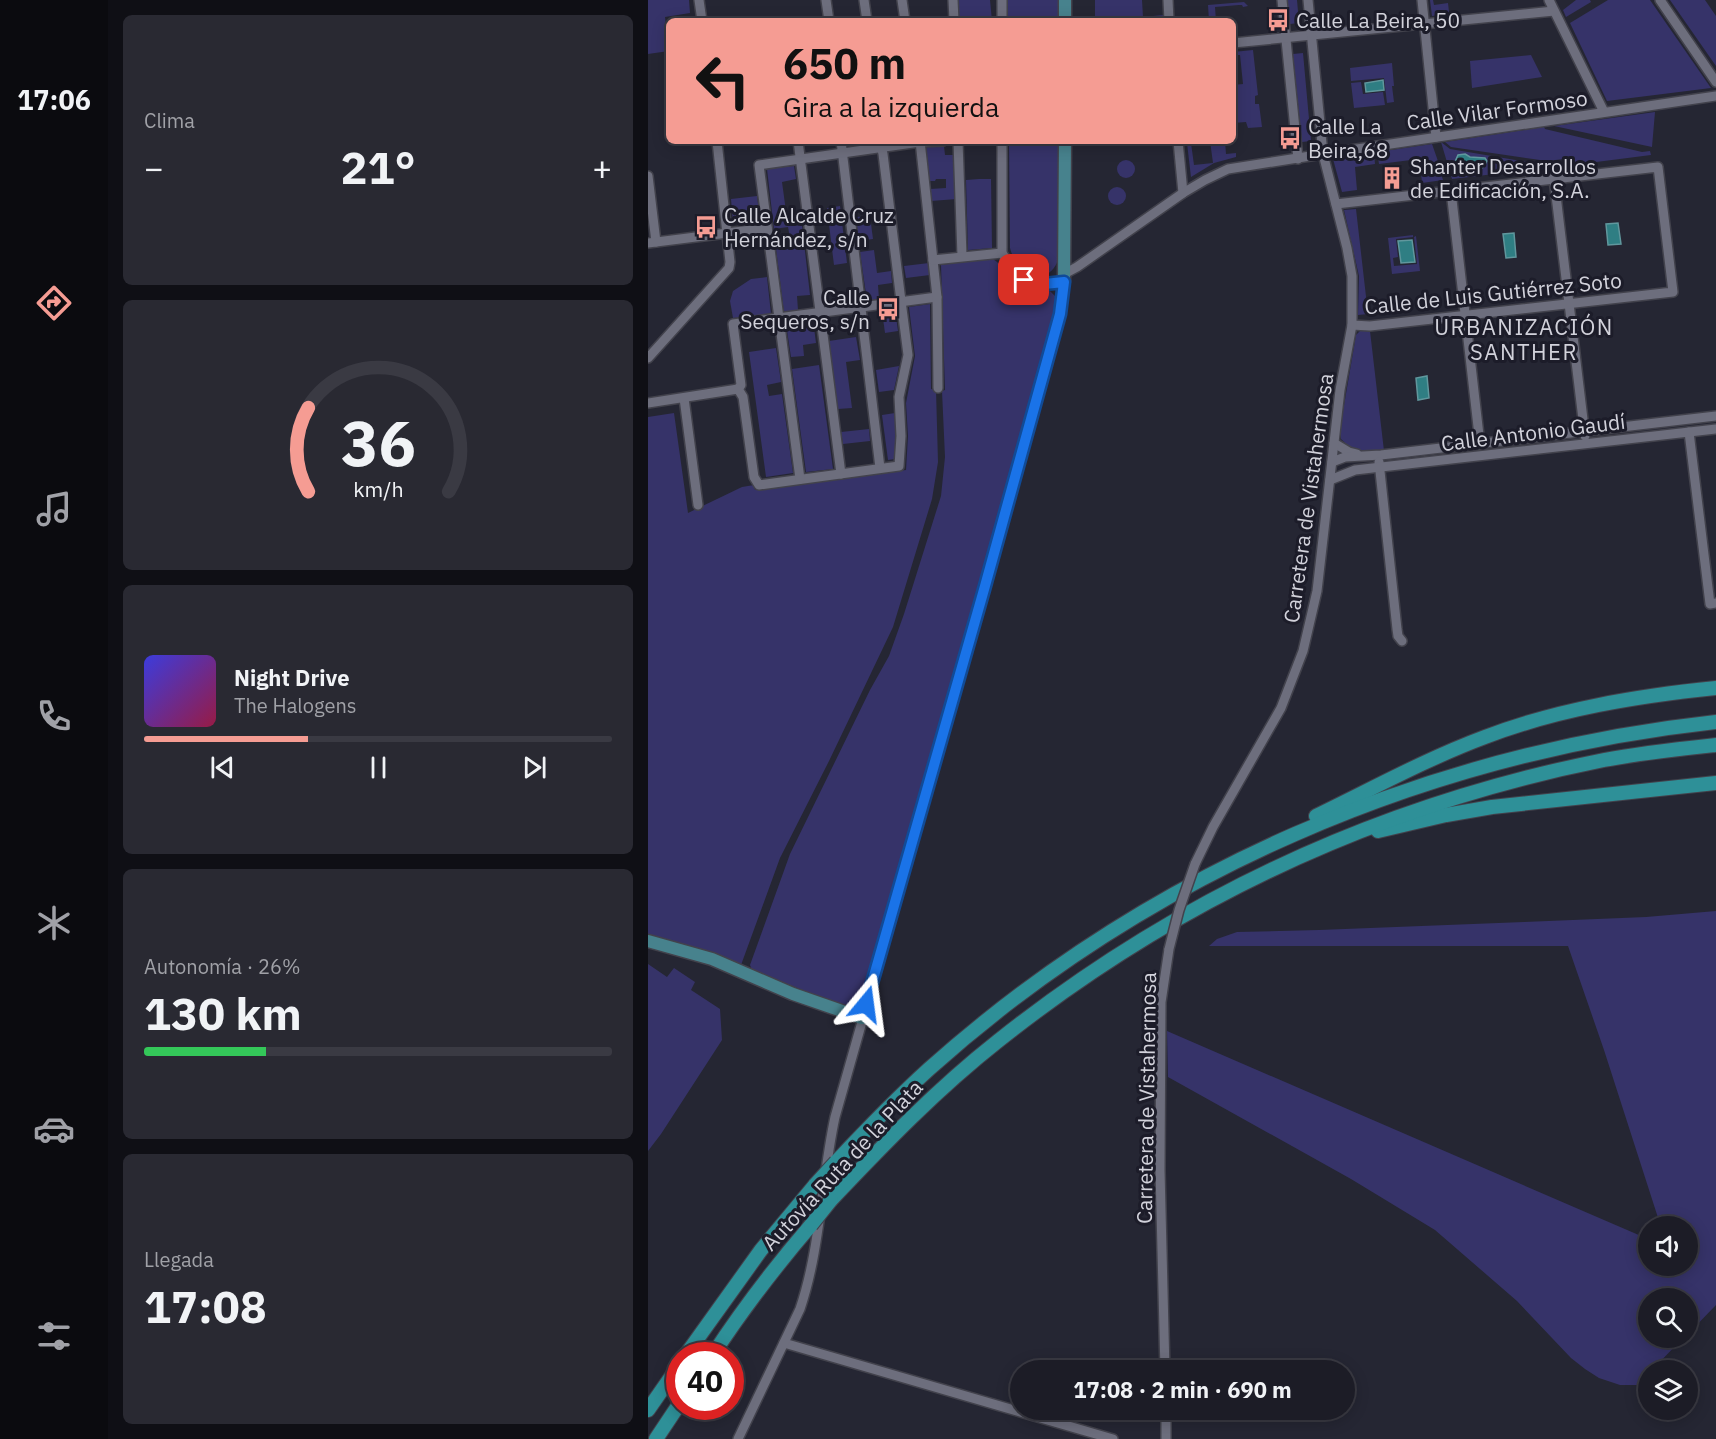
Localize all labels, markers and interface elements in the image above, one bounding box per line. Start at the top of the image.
place label: Calle La Beira, 50 [1296,6,1460,34]
bus stop icon: Calle La Beira, 50 [1265,7,1291,33]
text: 650 m [783,36,906,91]
icon: left [684,42,762,120]
text: 17:06 [17,82,91,117]
street label: Calle Vilar Formoso [1405,83,1589,137]
text: Gira a la izquierda [783,89,999,124]
text: Clima [144,107,195,134]
place label: Calle La Beira,68 [1308,112,1388,164]
bus stop icon: Calle La Beira,68 [1277,125,1303,151]
text: 21° [340,138,416,196]
text: − [144,146,164,189]
text: + [592,146,612,189]
place label: Shanter Desarrollos de Edificación, S.A. [1410,152,1596,204]
building icon: Shanter Desarrollos de Edificación, S.A. [1379,165,1405,191]
place label: Calle Alcalde Cruz Hernández, s/n [724,201,894,253]
bus stop icon: Calle Alcalde Cruz Hernández, s/n [693,214,719,240]
pin [998,254,1049,305]
icon: arrive [1007,263,1040,296]
street label: Calle de Luis Gutiérrez Soto [1363,266,1623,320]
icon: directions [33,282,75,324]
place label: Calle Sequeros, s/n [740,283,870,335]
bus stop icon: Calle Sequeros, s/n [875,296,901,322]
district label: URBANIZACIÓN SANTHER [1434,312,1614,366]
street label: Carretera de Vistahermosa [1277,371,1339,625]
text: 36 [341,402,415,483]
street label: Calle Antonio Gaudí [1439,407,1627,457]
text: km/h [353,475,403,503]
icon: music [33,488,75,530]
text: Night Drive [234,663,350,692]
text: The Halogens [234,692,356,719]
icon: phone [33,695,75,737]
icon: previous [206,751,239,784]
icon: pause [362,751,395,784]
icon: next [518,751,551,784]
icon: climate [33,902,75,944]
text: Autonomía · 26% [144,953,301,980]
position arrow [834,972,898,1036]
street label: Carretera de Vistahermosa [1130,972,1162,1224]
text: 130 km [144,984,302,1042]
street label: Autovía Ruta de la Plata [755,1074,929,1256]
icon: car [33,1108,75,1150]
map controls [1638,1216,1698,1420]
button: sound [1638,1216,1698,1276]
text: Llegada [144,1246,214,1273]
text: 17:08 [144,1277,267,1335]
button: search [1638,1288,1698,1348]
icon: filters [33,1315,75,1357]
speed limit sign: 40 [666,1342,744,1420]
button: layers [1638,1360,1698,1420]
text: 17:08 · 2 min · 690 m [1073,1375,1292,1404]

